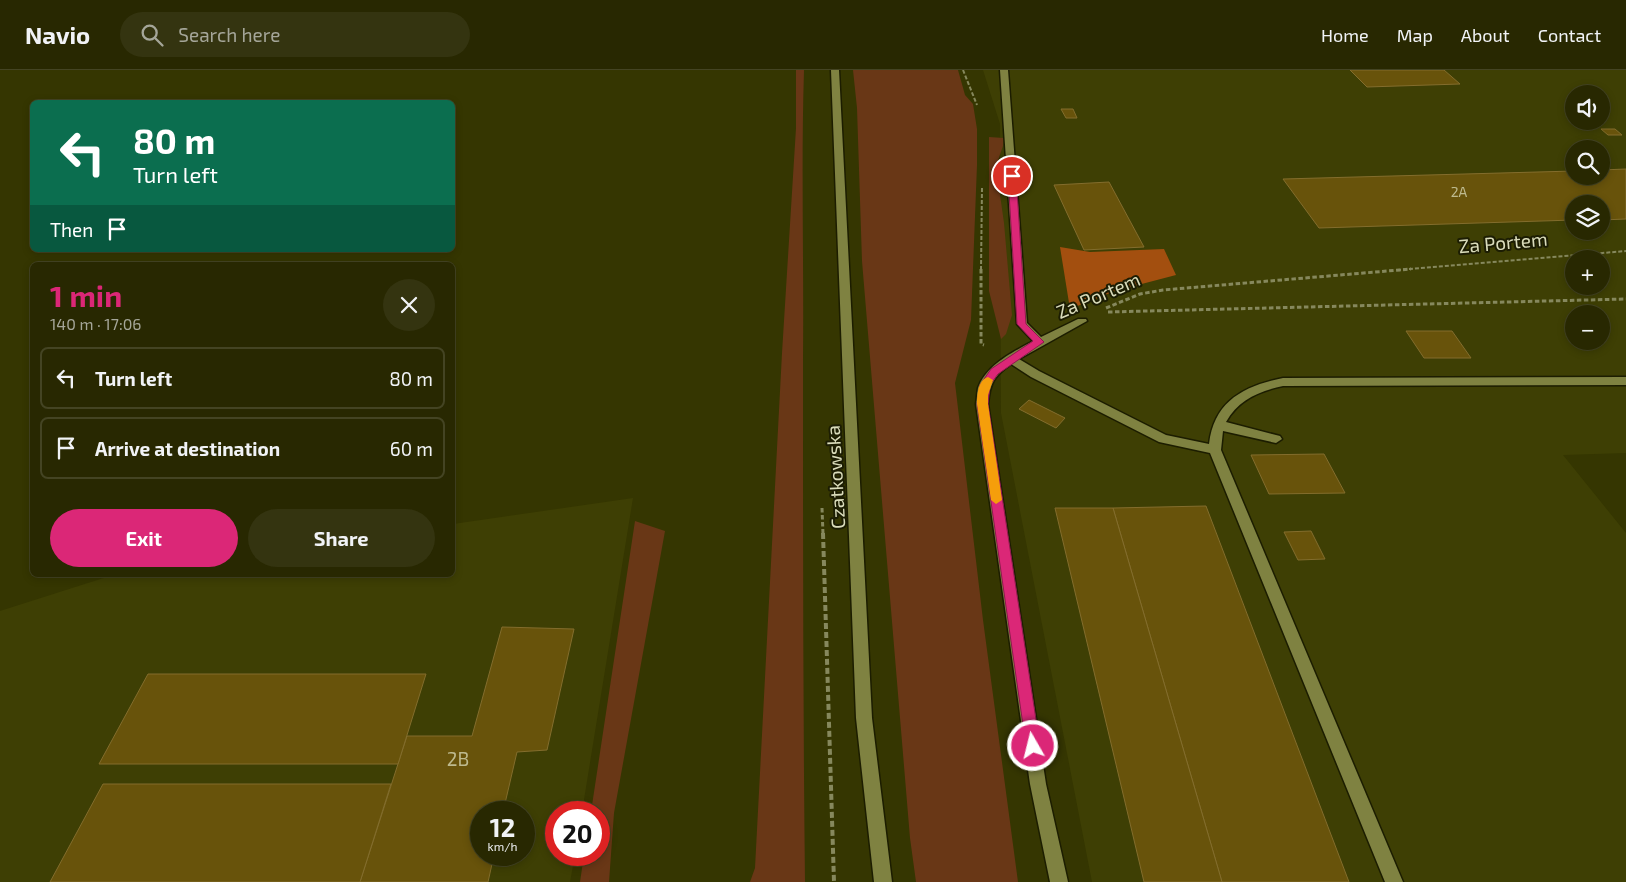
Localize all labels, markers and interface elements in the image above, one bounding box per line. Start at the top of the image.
search box [120,12,470,57]
text: Navio [25,20,90,49]
icon: search [138,21,166,49]
text: Search here [178,23,280,46]
text: Home [1321,24,1369,46]
text: Map [1397,24,1433,46]
text: About [1461,24,1510,46]
text: Contact [1538,24,1601,46]
map controls [1565,85,1610,350]
button: sound [1565,85,1610,130]
text: 80 m [133,119,215,161]
icon: left [50,120,115,185]
button: search [1565,140,1610,185]
pin [991,155,1033,197]
text: Turn left [133,161,218,187]
icon: arrive [998,162,1026,190]
house number: 2A [1451,183,1468,200]
button: layers [1565,195,1610,240]
icon: arrive [103,215,131,243]
text: Then [50,218,93,241]
street label: Za Portem [1458,227,1548,257]
button: + [1565,250,1610,295]
street label: Za Portem [1053,267,1143,323]
text: 1 min [50,277,122,313]
button: close [383,279,435,331]
button: − [1565,305,1610,350]
text: 140 m · 17:06 [50,314,142,333]
icon: left [52,364,80,392]
text: Turn left [95,367,172,390]
text: 80 m [389,367,433,390]
street label: Czatkowska [821,425,849,529]
icon: arrive [52,434,80,462]
text: Arrive at destination [95,437,280,460]
text: 60 m [390,437,433,460]
button: Exit [50,509,238,567]
button: Share [248,509,435,567]
position arrow [1006,719,1058,771]
house number: 2B [447,747,469,770]
speed limit sign: 20 [545,801,610,866]
text: 12 [490,812,515,842]
text: km/h [488,839,517,853]

